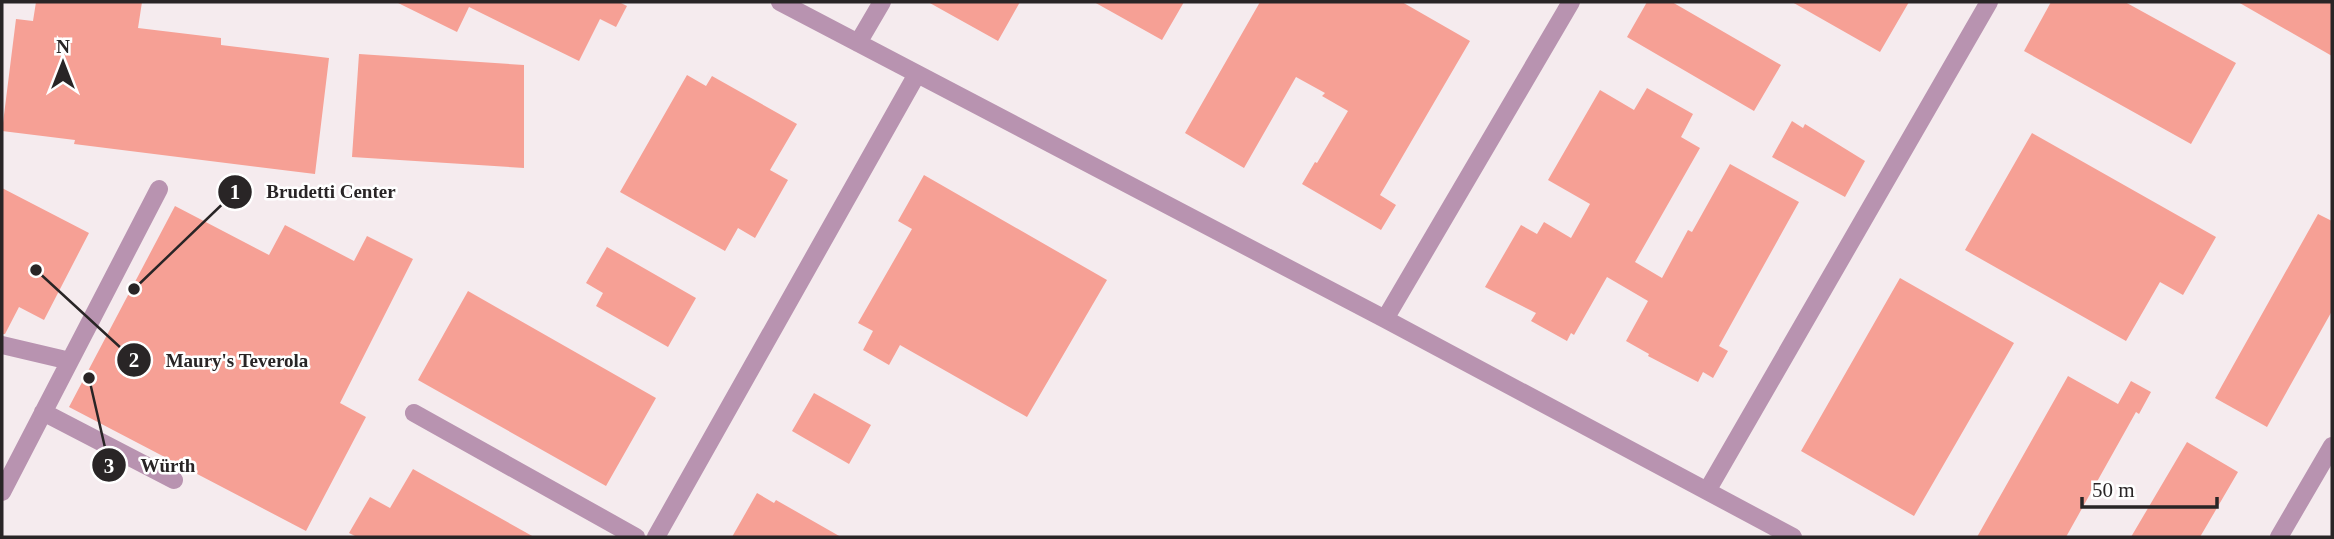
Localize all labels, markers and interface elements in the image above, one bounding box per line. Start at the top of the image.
north arrow [28,28,98,98]
text: N [56,36,70,57]
callout: Brudetti Center [218,172,410,212]
text: 1 [230,180,240,204]
text: Brudetti Center [266,181,396,202]
callout: Maury's Teverola [116,340,322,380]
text: 2 [129,348,139,372]
text: Maury's Teverola [166,350,309,371]
callout: Würth [92,445,209,485]
text: 3 [104,454,114,478]
text: Würth [141,455,196,476]
scale bar [2082,466,2217,510]
text: 50 m [2092,478,2135,502]

